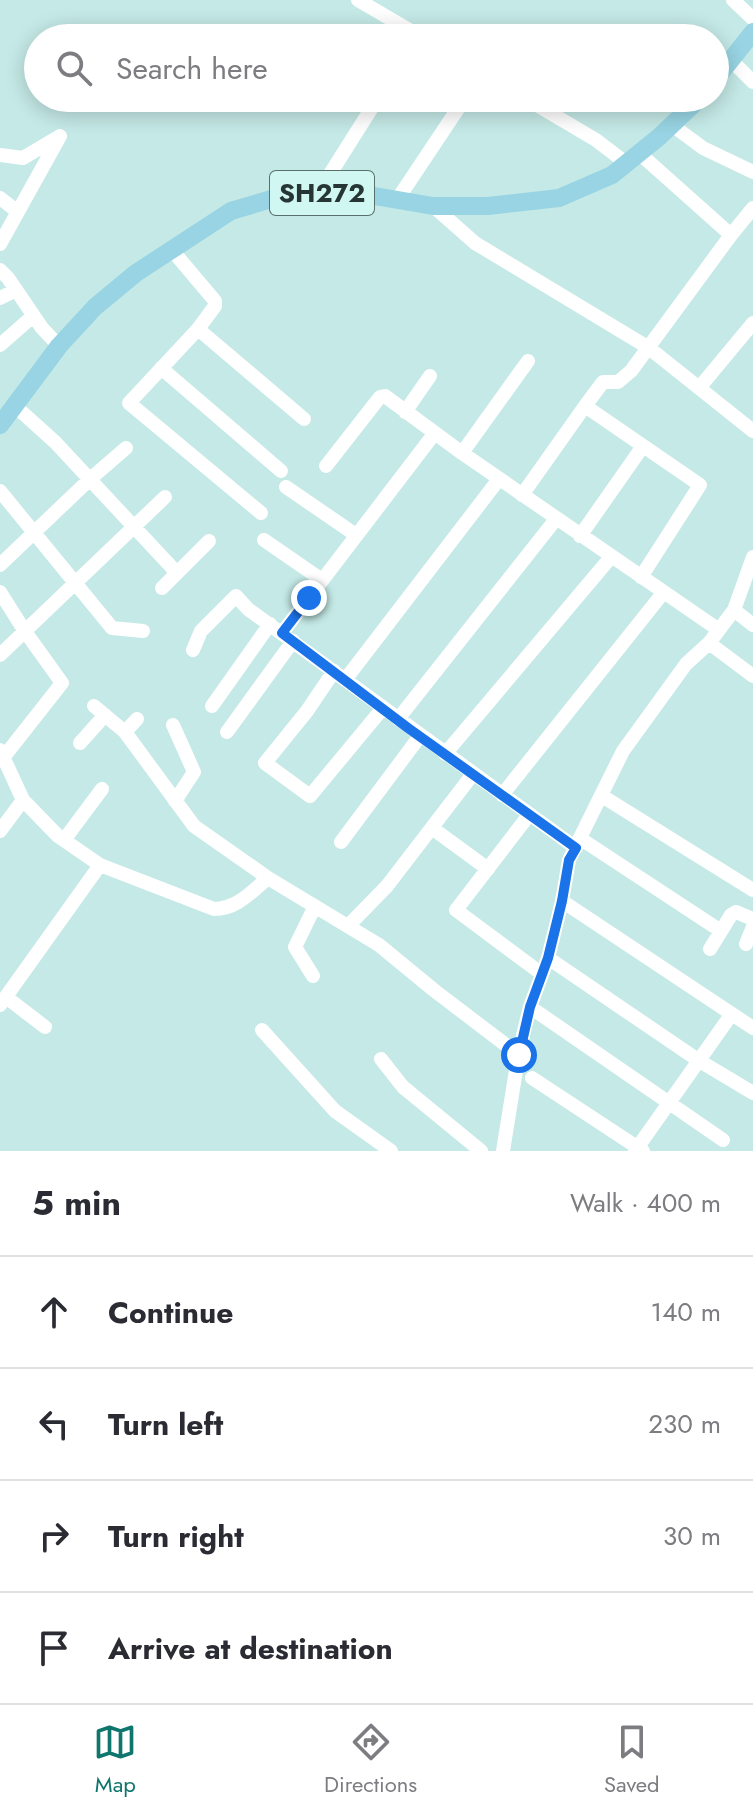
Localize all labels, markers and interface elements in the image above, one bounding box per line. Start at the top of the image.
search box [24,24,729,112]
icon: search [52,46,96,90]
text: Search here [116,47,268,90]
road number: SH272 [270,171,374,215]
route end [291,580,327,616]
route start [501,1037,537,1073]
text: 5 min [32,1179,121,1228]
text: Walk · 400 m [570,1184,721,1222]
icon: ahead [32,1290,76,1334]
text: Continue [108,1291,234,1334]
text: 140 m [650,1293,721,1331]
icon: left [32,1402,76,1446]
text: Turn left [108,1403,223,1446]
text: 230 m [648,1405,721,1443]
icon: right [32,1514,76,1558]
text: Turn right [108,1515,244,1558]
text: 30 m [663,1517,721,1555]
icon: arrive [32,1626,76,1670]
text: Arrive at destination [108,1627,393,1670]
tab: Map [93,1720,137,1800]
tab: Directions [324,1720,417,1800]
tab: Saved [604,1720,660,1800]

